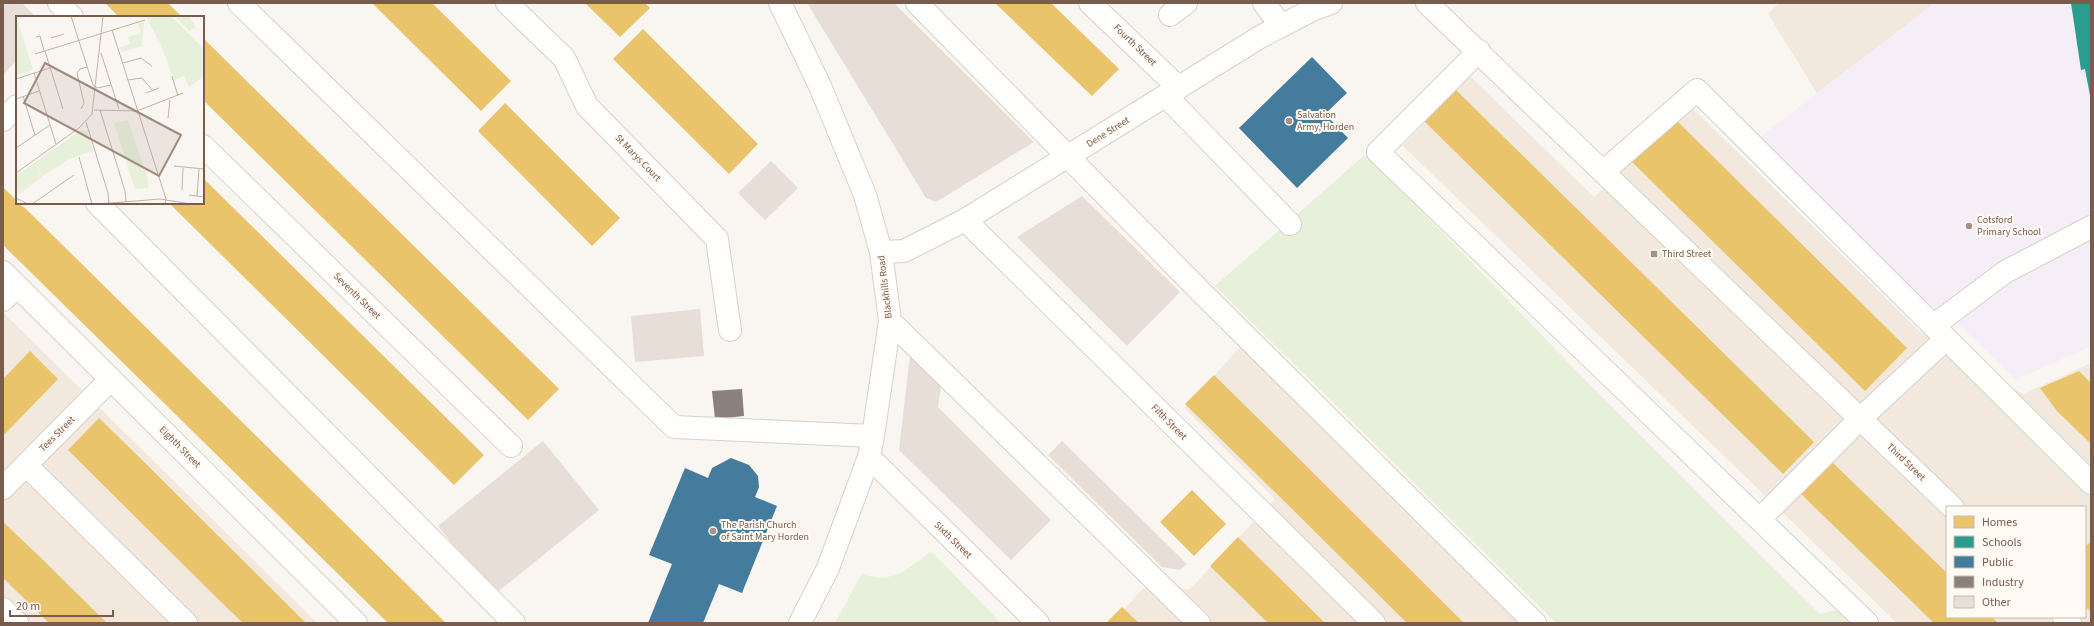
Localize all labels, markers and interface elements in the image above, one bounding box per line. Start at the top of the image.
inset map [16,16,204,204]
street label: Fourth Street [1110,21,1160,70]
place label: Salvation Army, Horden [1297,108,1354,134]
street label: Dene Street [1084,113,1133,151]
marker: Salvation Army, Horden [1284,116,1294,126]
street label: St Marys Court [612,131,665,185]
place label: Cotsford Primary School [1977,213,2041,239]
marker: Cotsford Primary School [1964,221,1974,231]
place label: Third Street [1662,247,1712,261]
marker: Third Street [1649,249,1659,259]
street label: Blackhills Road [874,255,896,319]
street label: Seventh Street [330,270,384,323]
street label: Fifth Street [1148,401,1191,444]
street label: Tees Street [36,412,79,455]
street label: Eighth Street [156,423,205,472]
street label: Third Street [1883,440,1929,485]
legend [1946,506,2086,618]
text: Homes [1982,514,2017,531]
place label: The Parish Church of Saint Mary Horden [721,518,809,544]
street label: Sixth Street [931,518,976,562]
marker: The Parish Church of Saint Mary Horden [708,526,718,536]
text: Schools [1982,534,2022,551]
text: Public [1982,554,2014,571]
text: Industry [1982,574,2024,591]
scale bar [10,592,113,618]
text: Other [1982,594,2012,611]
text: 20 m [16,598,40,615]

